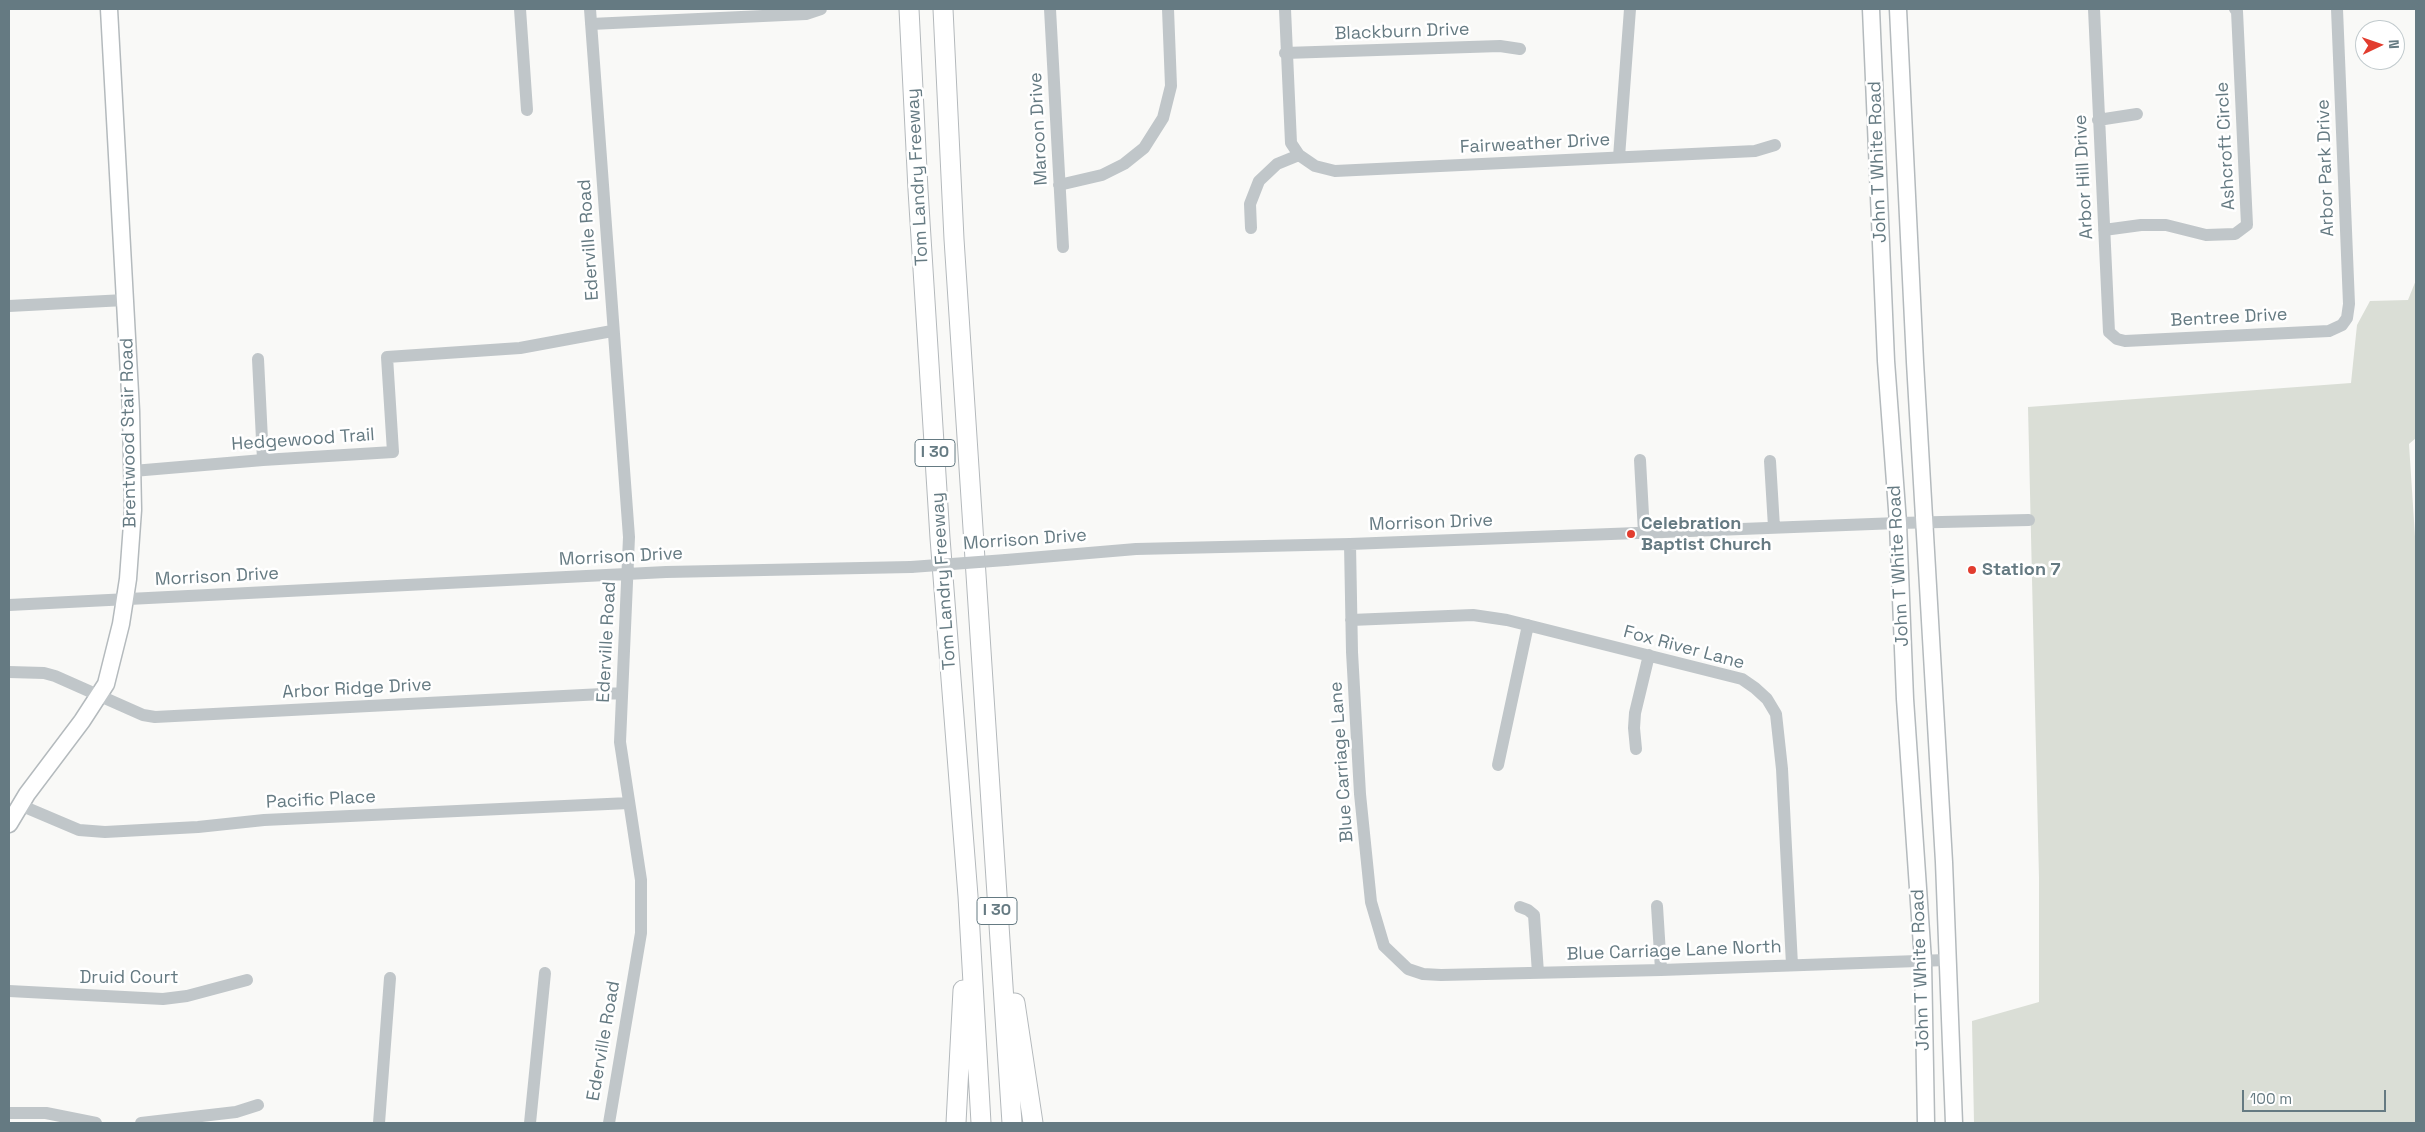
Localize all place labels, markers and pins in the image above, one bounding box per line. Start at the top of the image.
place label: Celebration Baptist Church [1641,513,1772,556]
marker: Celebration Baptist Church [1625,528,1637,540]
place label: Station 7 [1982,559,2061,581]
marker: Station 7 [1966,564,1978,576]

